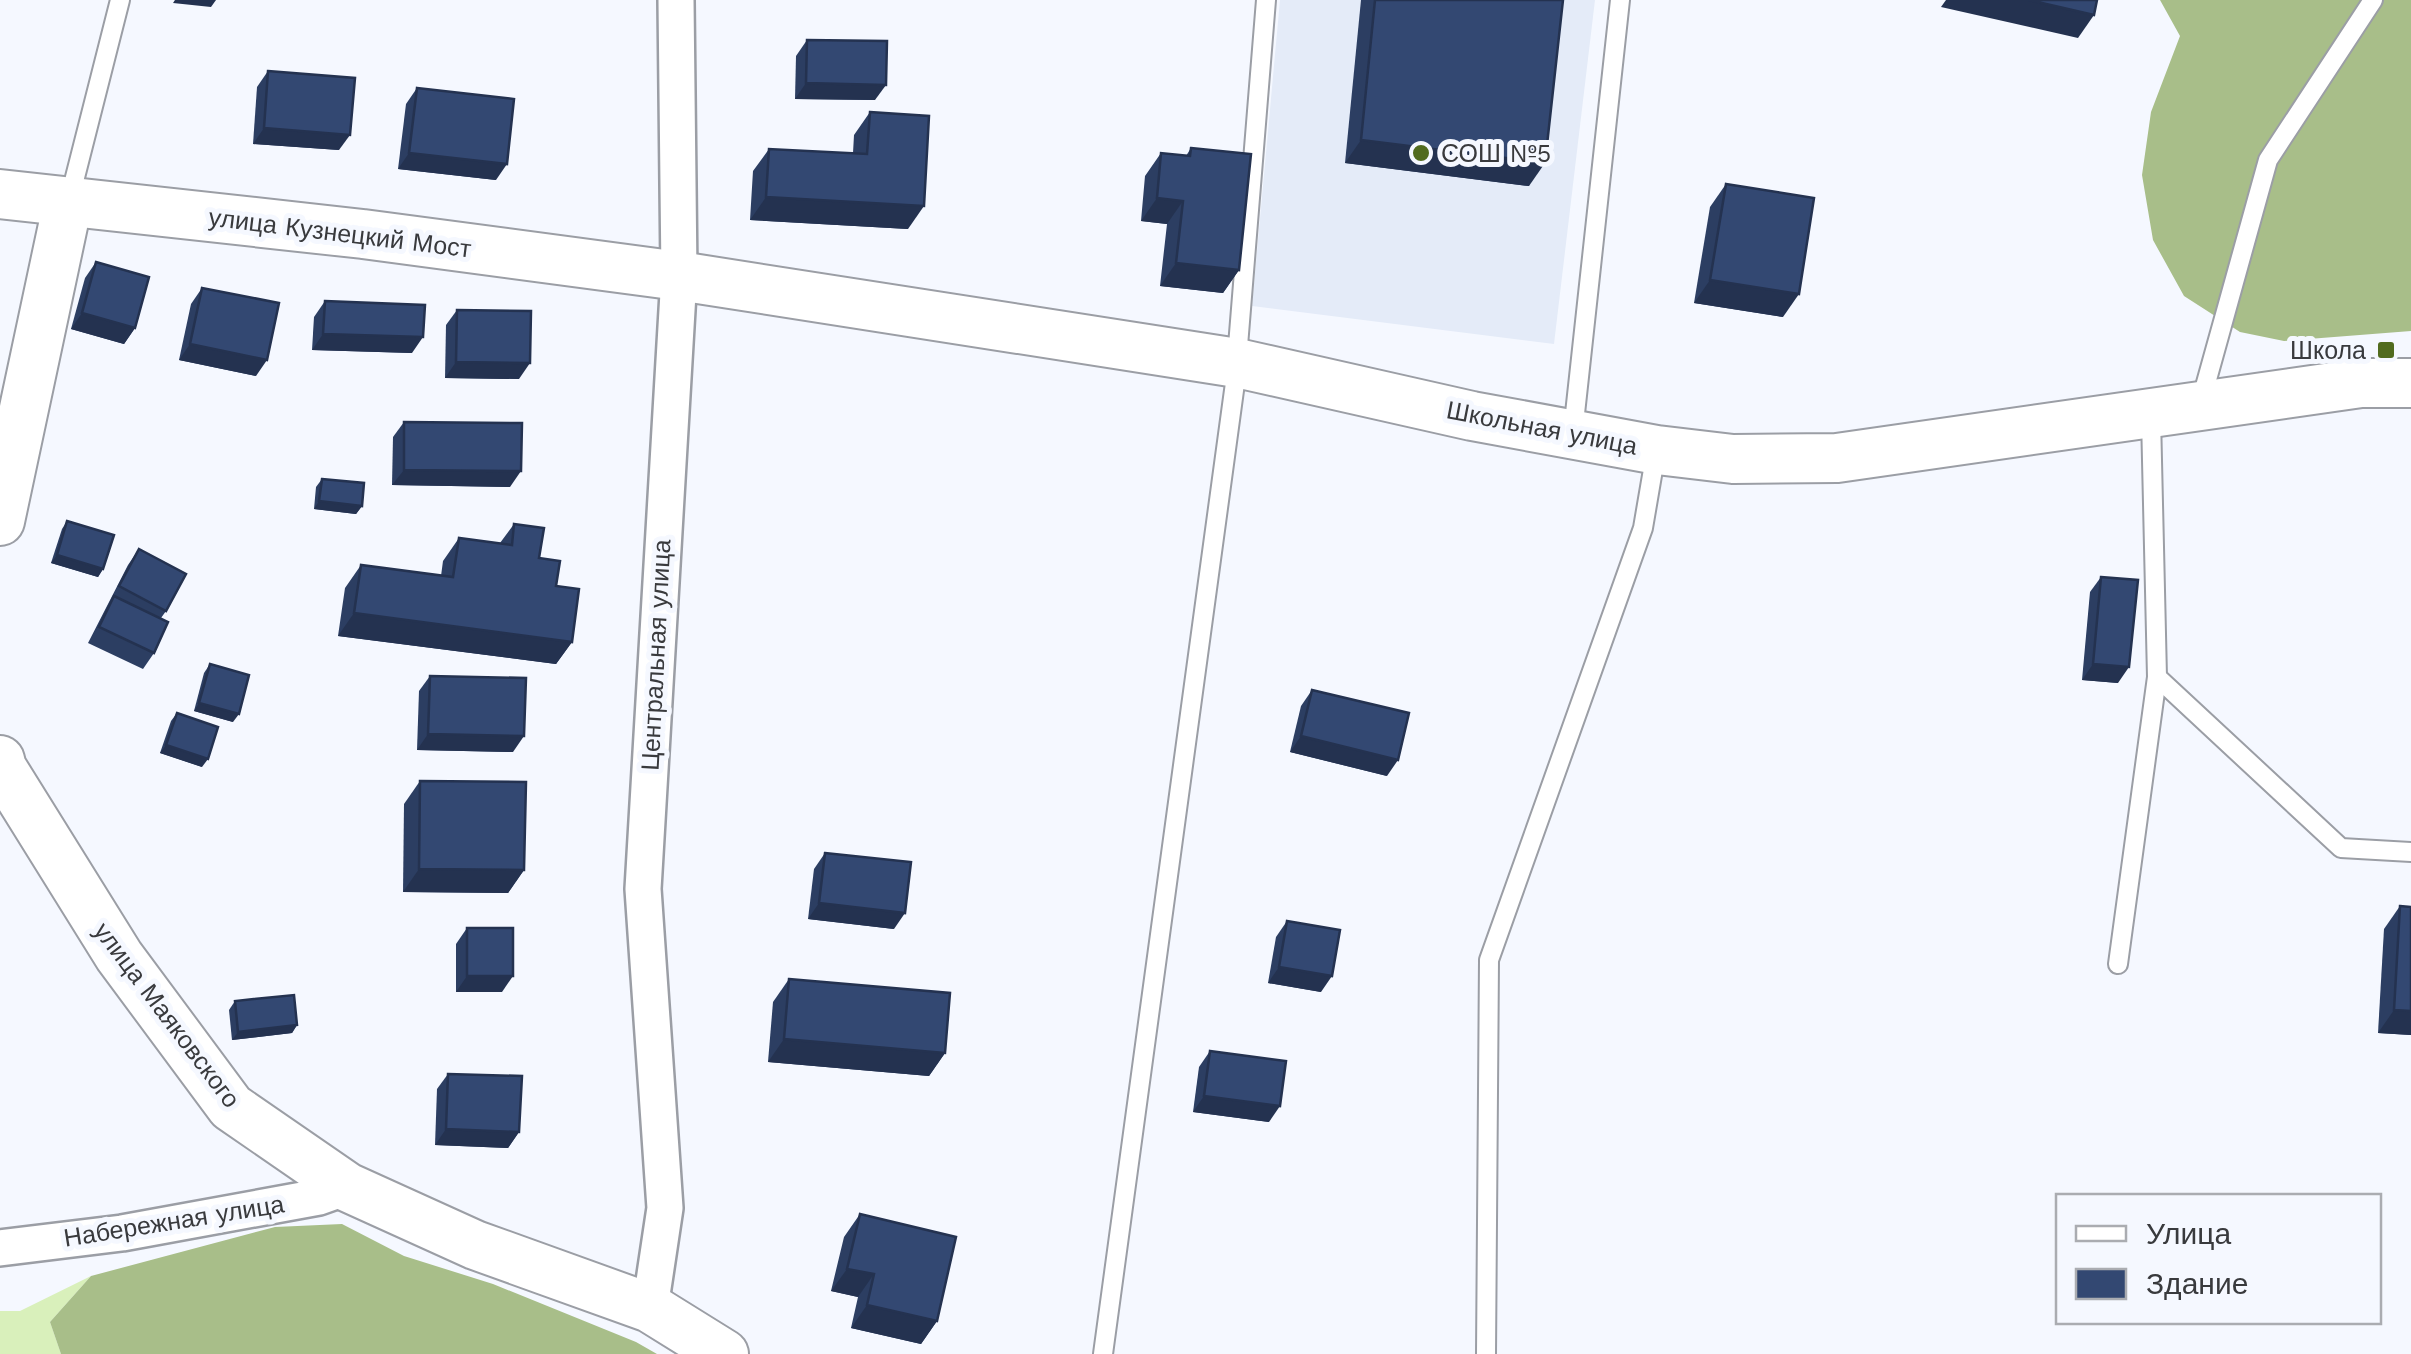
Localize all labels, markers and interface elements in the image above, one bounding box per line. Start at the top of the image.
place label: СОШ №5 [1441,139,1551,168]
marker: СОШ №5 [1410,142,1432,164]
street label: улица Кузнецкий Мост [207,203,473,264]
place label: Школа [2290,336,2366,365]
marker: Школа [2375,339,2397,361]
street label: Школьная улица [1444,395,1640,461]
street label: Центральная улица [635,539,677,771]
street label: улица Маяковского [88,917,246,1113]
street label: Набережная улица [62,1189,286,1253]
legend [2056,1194,2381,1324]
text: Улица [2146,1216,2231,1251]
text: Здание [2146,1266,2248,1301]

